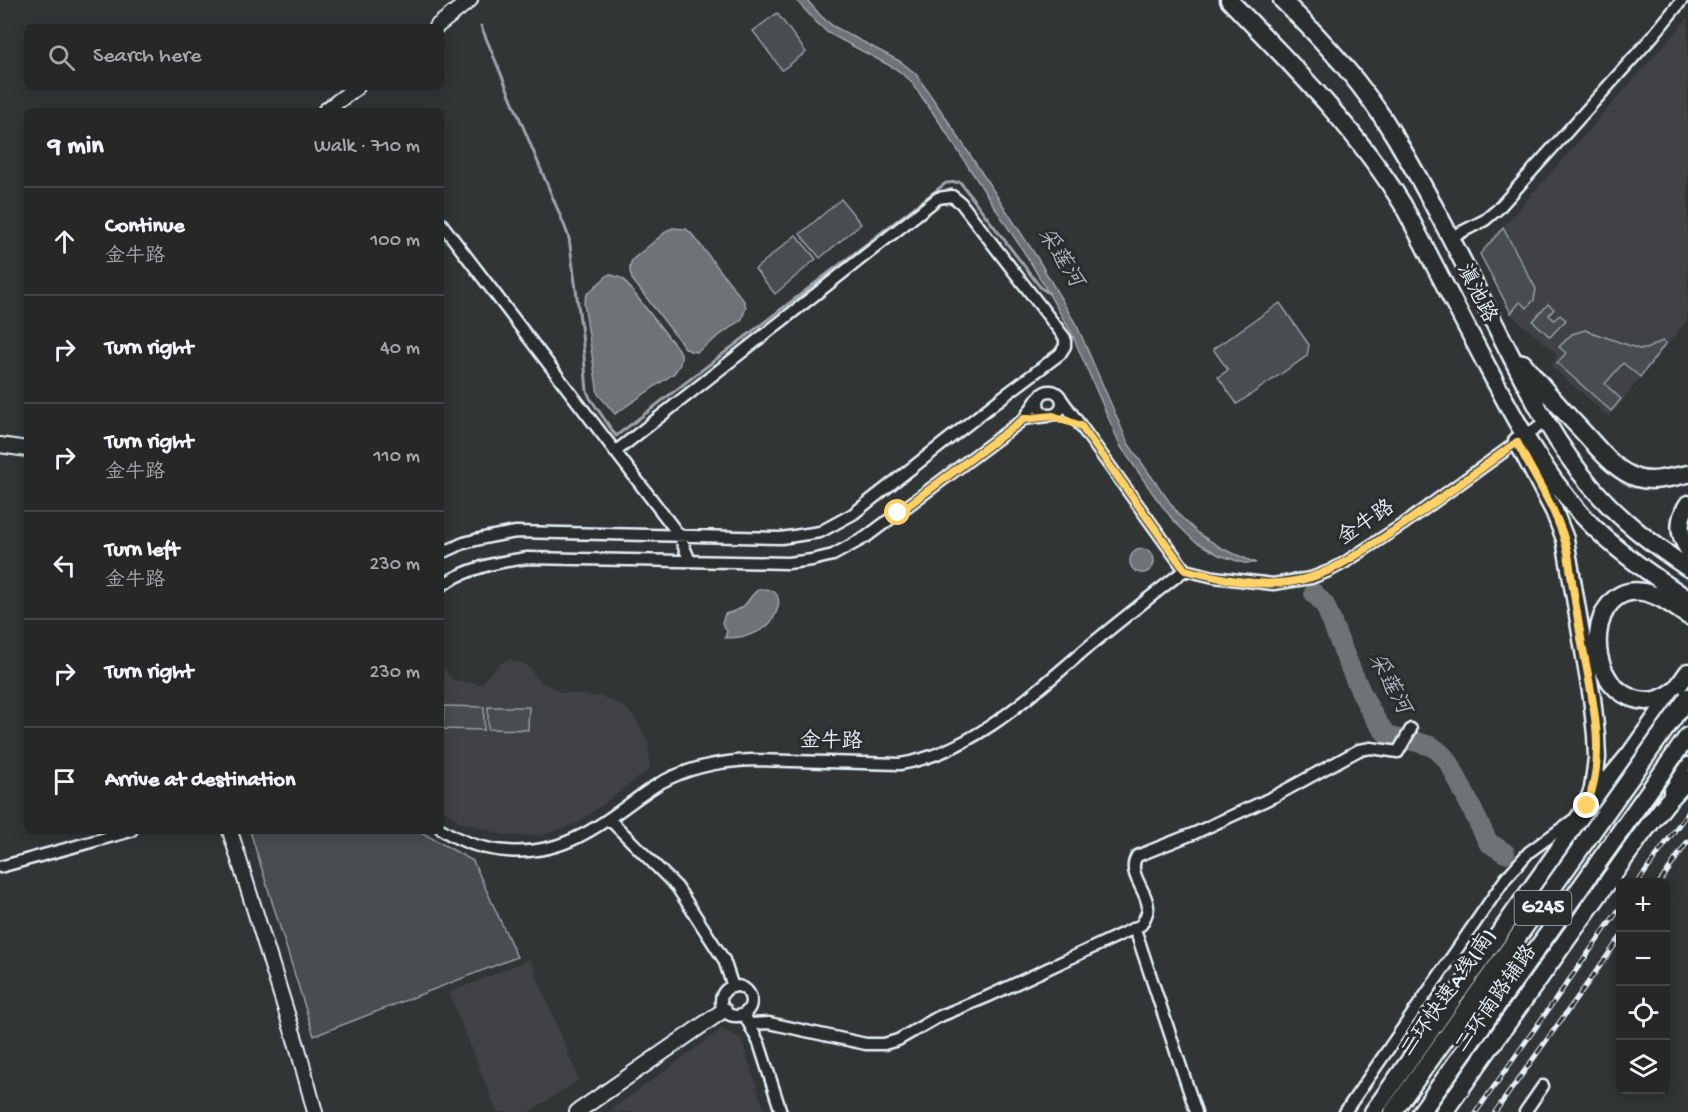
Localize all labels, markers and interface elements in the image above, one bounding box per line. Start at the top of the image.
search box [24,24,444,90]
icon: search [45,41,78,74]
text: Search here [93,44,201,70]
text: 9 min [48,132,104,163]
text: Walk · 710 m [314,136,420,159]
text: Continue [105,214,185,240]
water label: 采莲河 [1030,223,1090,295]
icon: ahead [48,225,81,258]
text: 100 m [370,230,420,253]
text: 金牛路 [105,246,165,269]
street label: 滇池路 [1450,259,1502,328]
icon: right [48,333,81,366]
text: Turn right [105,336,193,362]
text: 40 m [380,338,420,361]
text: Turn right [105,430,193,456]
icon: right [48,441,81,474]
text: 110 m [374,446,420,469]
text: 金牛路 [105,462,165,485]
street label: 金牛路 [1333,494,1400,552]
route start [884,499,910,525]
text: Turn left [105,538,179,564]
icon: left [48,549,81,582]
text: 230 m [370,554,420,577]
text: 金牛路 [105,570,165,593]
water label: 采莲河 [1361,648,1417,722]
icon: right [48,657,81,690]
text: Turn right [105,660,193,686]
text: 230 m [370,662,420,685]
street label: 金牛路 [799,728,863,756]
icon: arrive [48,765,81,798]
text: Arrive at destination [105,768,295,794]
route end [1573,792,1599,818]
map controls [1616,878,1670,1094]
button: + [1616,878,1670,932]
road number: G245 [1514,891,1572,925]
street label: 二环快速A线(南) [1395,924,1503,1063]
button: − [1616,932,1670,986]
street label: 二环南路辅路 [1449,940,1543,1059]
button: locate [1616,986,1670,1040]
button: layers [1616,1040,1670,1094]

